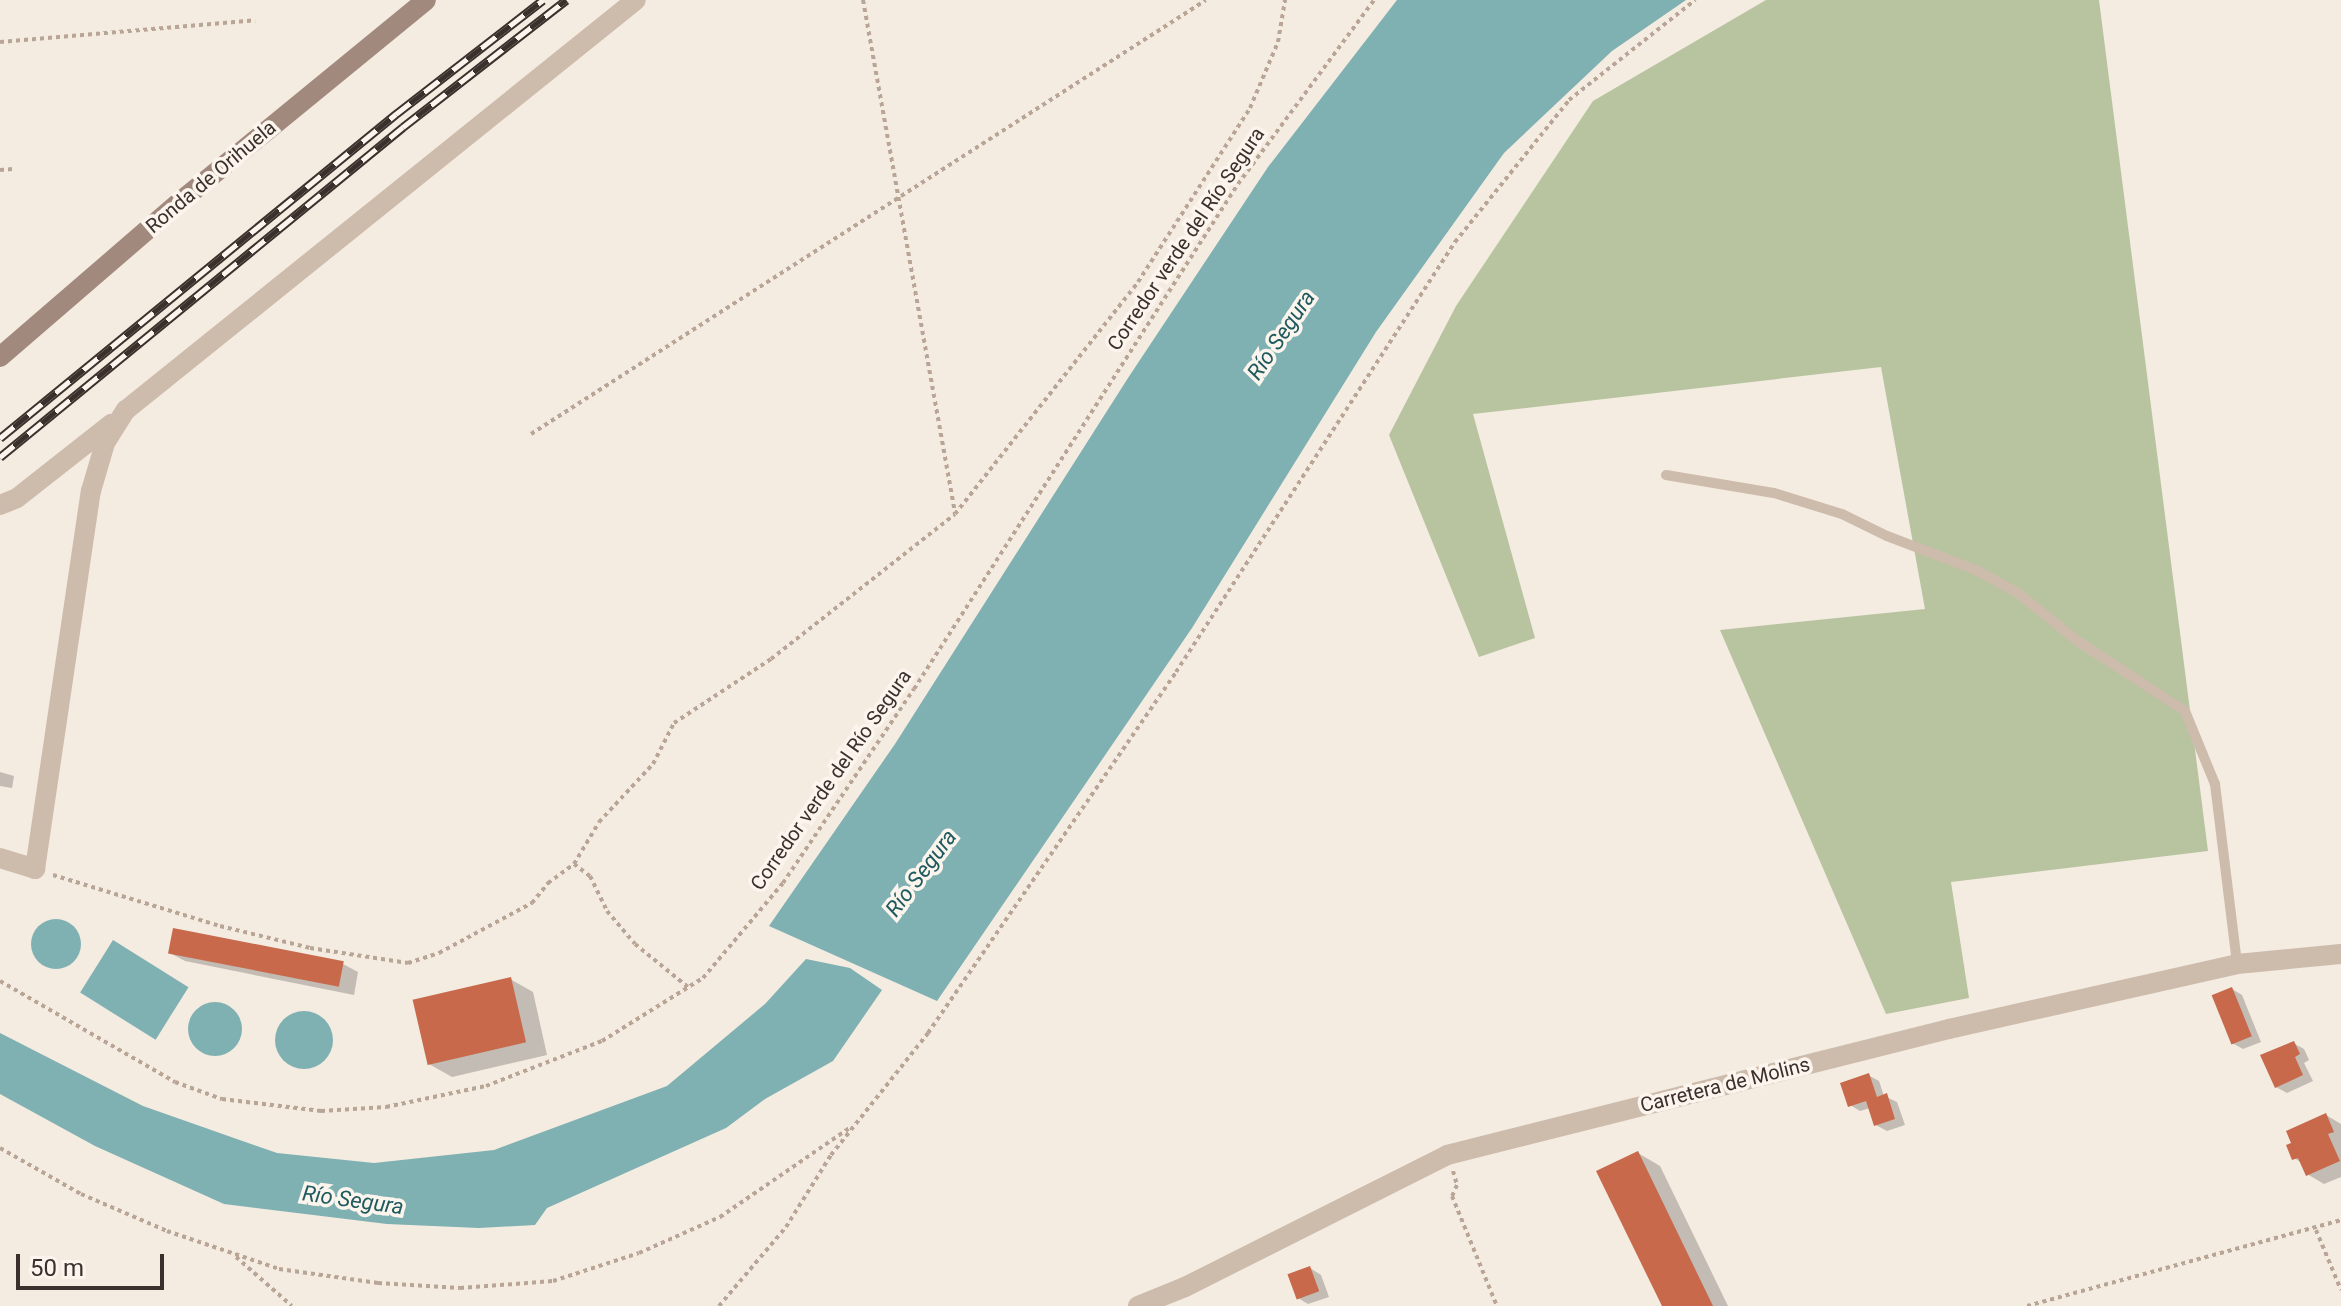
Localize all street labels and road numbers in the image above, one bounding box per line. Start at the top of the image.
street label: Ronda de Orihuela [141,116,281,238]
street label: Corredor verde del Río Segura [1102,123,1270,355]
street label: Corredor verde del Río Segura [746,665,916,895]
street label: Carretera de Molins [1638,1052,1812,1118]

